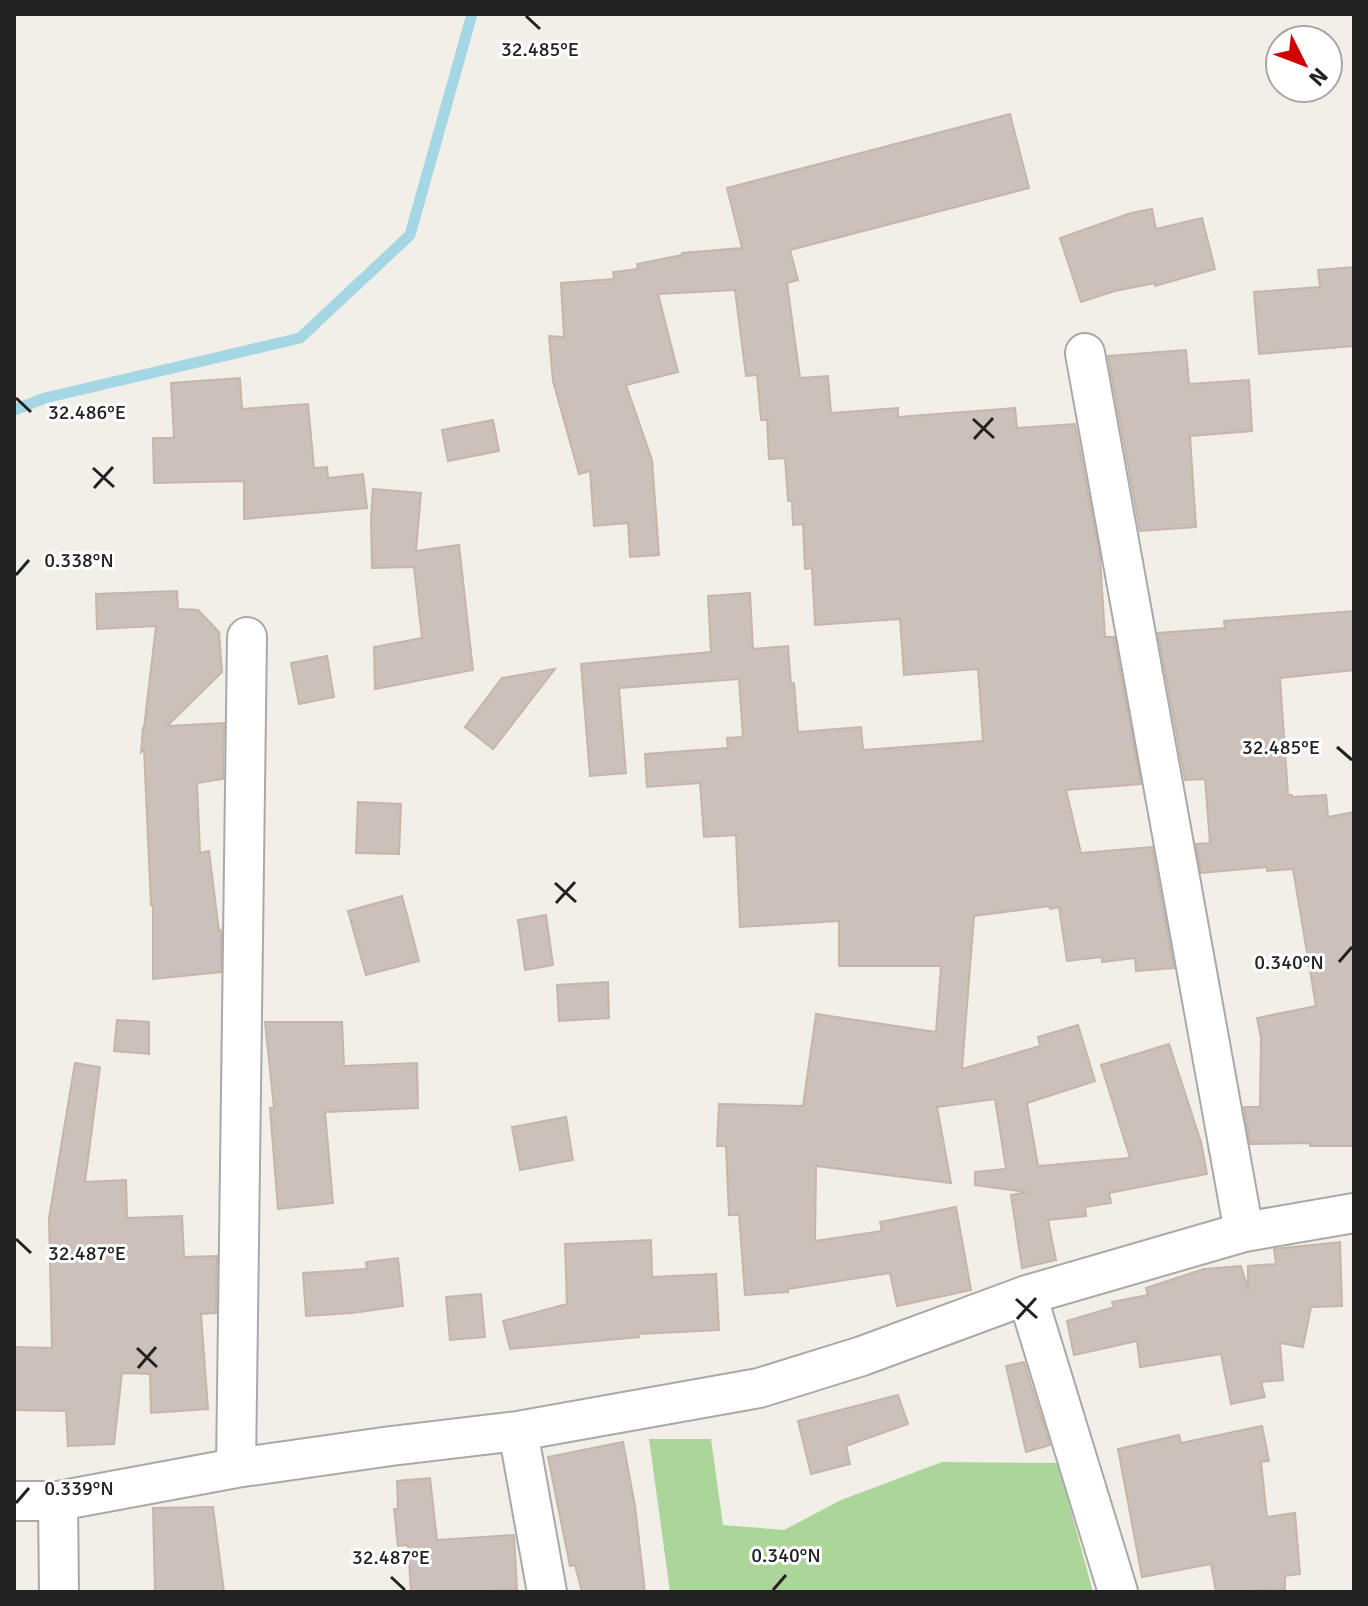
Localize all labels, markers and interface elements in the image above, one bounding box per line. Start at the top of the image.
north arrow [1264,24,1344,104]
text: 32.485°E [501,37,579,62]
text: N [1303,62,1334,92]
text: 32.486°E [48,400,126,425]
text: 0.338°N [44,548,114,573]
text: 32.485°E [1242,735,1320,760]
text: 0.340°N [1254,950,1324,975]
text: 32.487°E [48,1241,126,1266]
text: 0.339°N [44,1476,114,1501]
text: 0.340°N [751,1543,821,1568]
text: 32.487°E [352,1545,430,1570]

